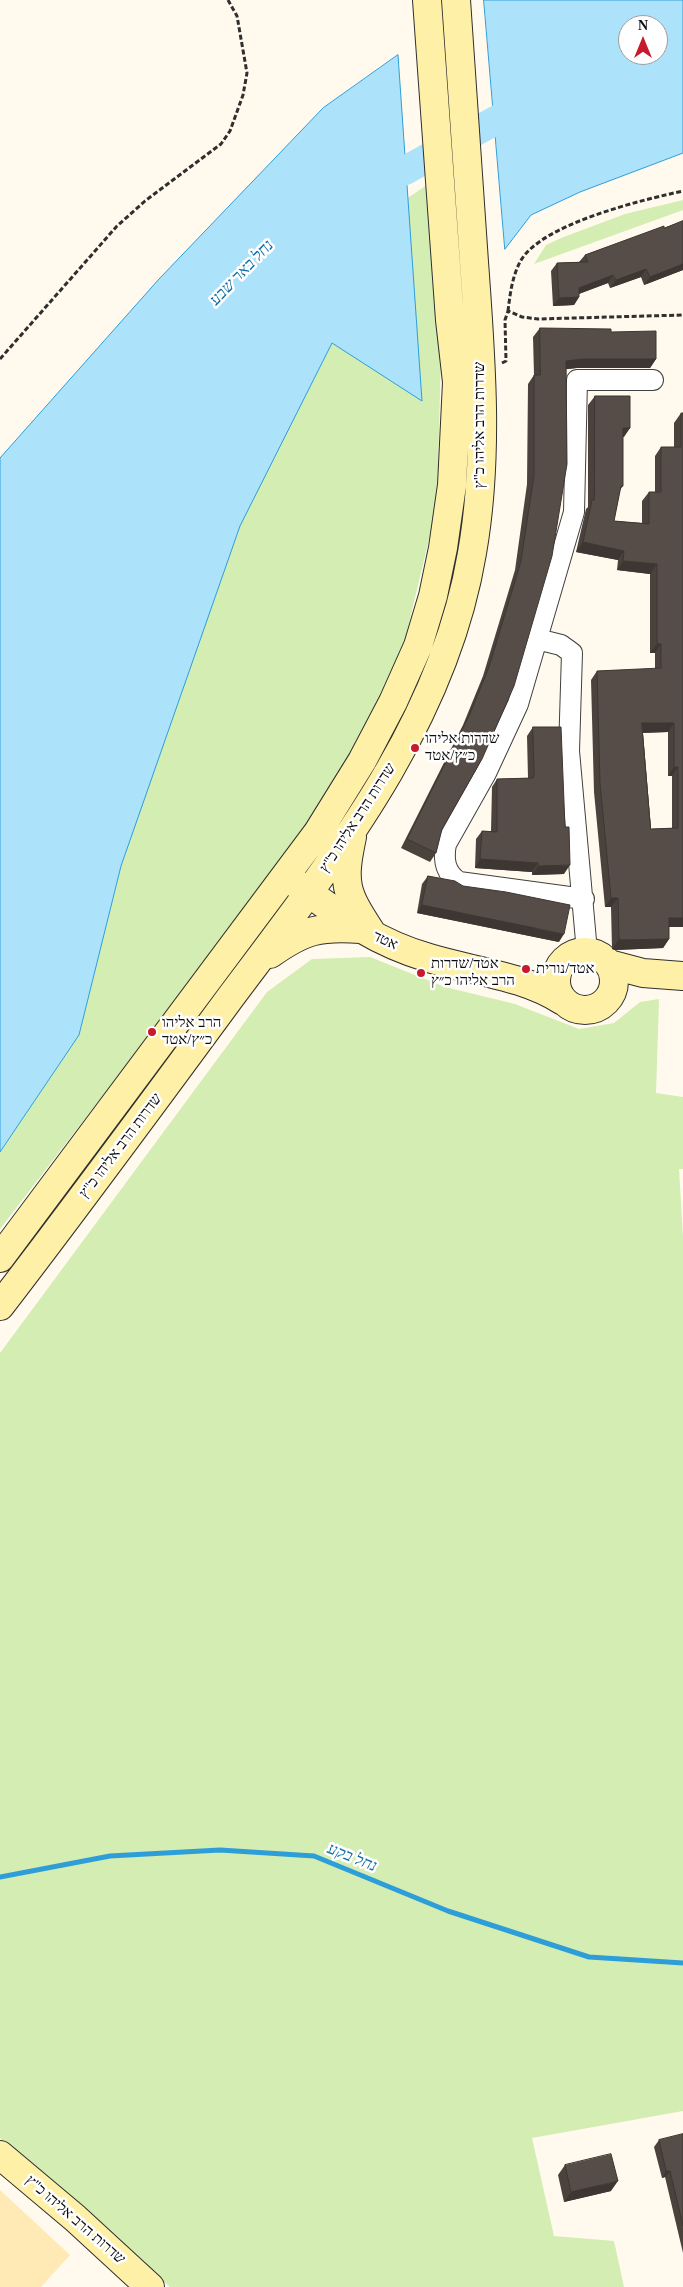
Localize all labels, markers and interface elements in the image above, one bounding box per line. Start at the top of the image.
north arrow [618,15,668,65]
text: N [638,18,648,33]
water label: נחל באר שבע [206,236,278,310]
street label: שדרות הרב אליהו כ"ץ [471,362,489,488]
place label: שדרות אליהו כ״ץ/אטד [425,730,499,765]
marker: שדרות אליהו כ״ץ/אטד [409,742,421,754]
street label: שדרות הרב אליהו כ"ץ [316,760,400,876]
street label: אטד [370,928,400,954]
place label: אטד/שדרות הרב אליהו כ״ץ [431,955,515,990]
place label: אטד/נורית [536,960,595,978]
marker: אטד/נורית [520,963,532,975]
marker: אטד/שדרות הרב אליהו כ״ץ [415,967,427,979]
place label: הרב אליהו כ״ץ/אטד [162,1014,221,1049]
marker: הרב אליהו כ״ץ/אטד [146,1026,158,1038]
street label: שדרות הרב אליהו כ"ץ [76,1090,166,1202]
water label: נחל בקע [325,1839,379,1877]
street label: שדרות הרב אליהו כ"ץ [21,2172,129,2268]

